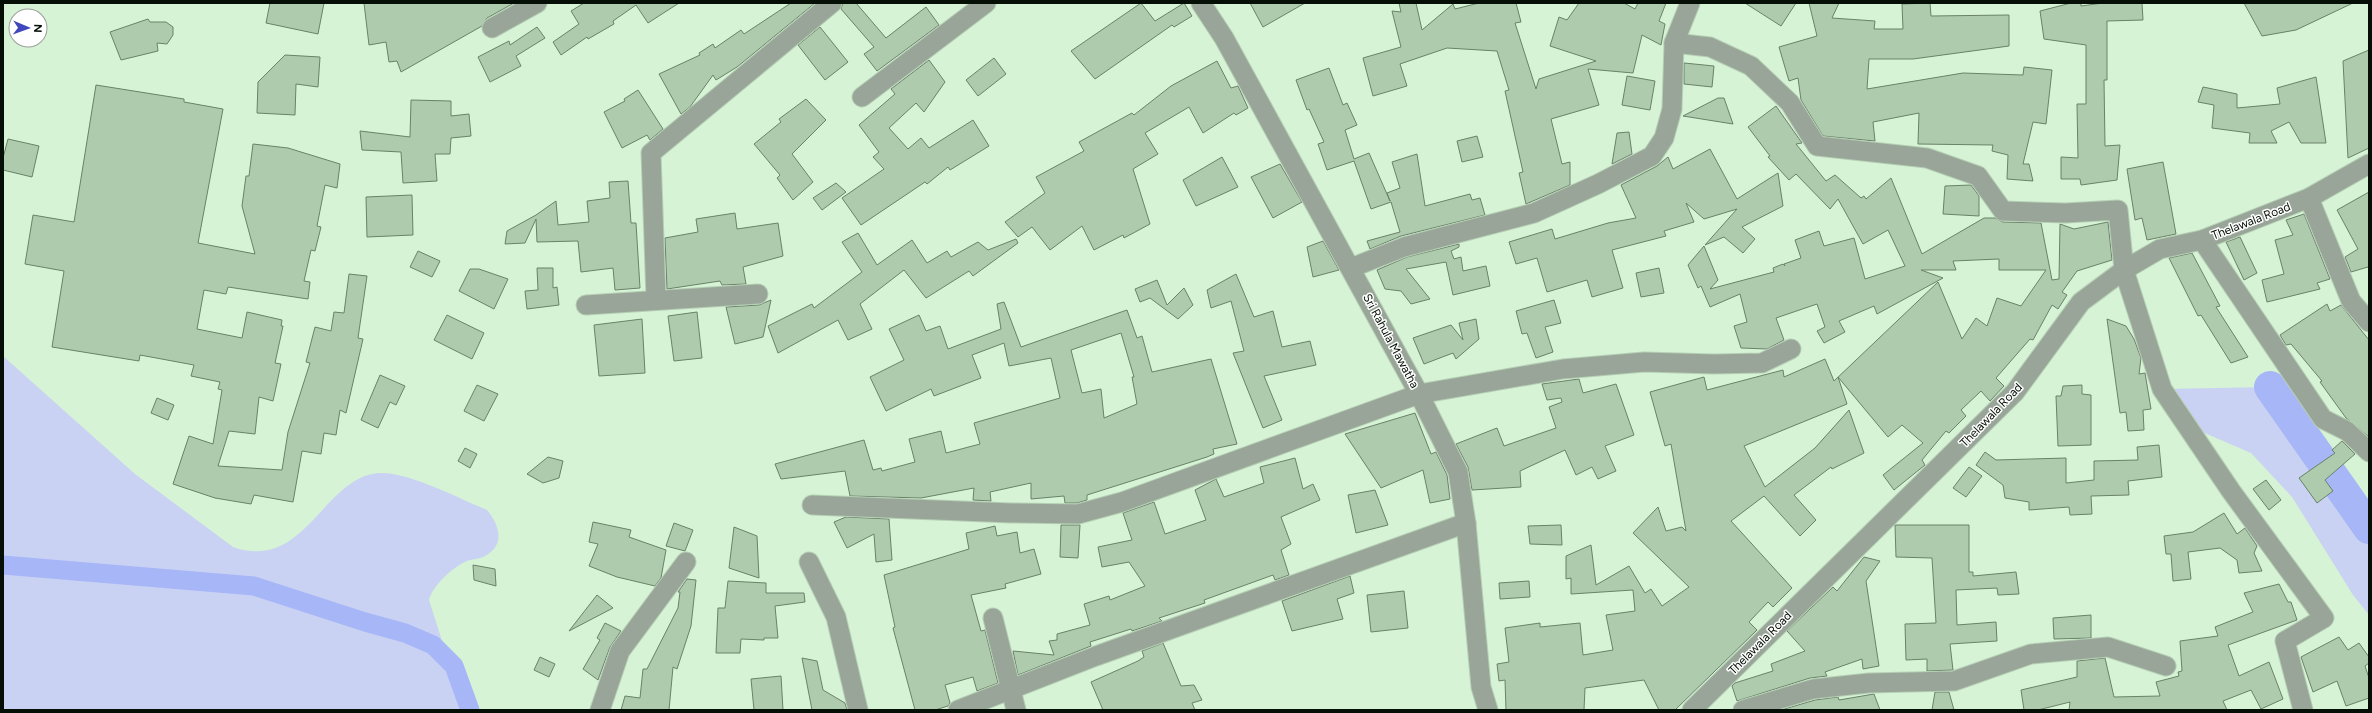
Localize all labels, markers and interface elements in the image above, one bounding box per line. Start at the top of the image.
north arrow [8,8,48,48]
text: N [31,24,44,33]
street label: Thelawala Road [2210,200,2292,242]
street label: Sri Rahula Mawatha [1360,291,1422,391]
street label: Thelawala Road [1957,380,2025,450]
street label: Thelawala Road [1726,609,1794,677]

